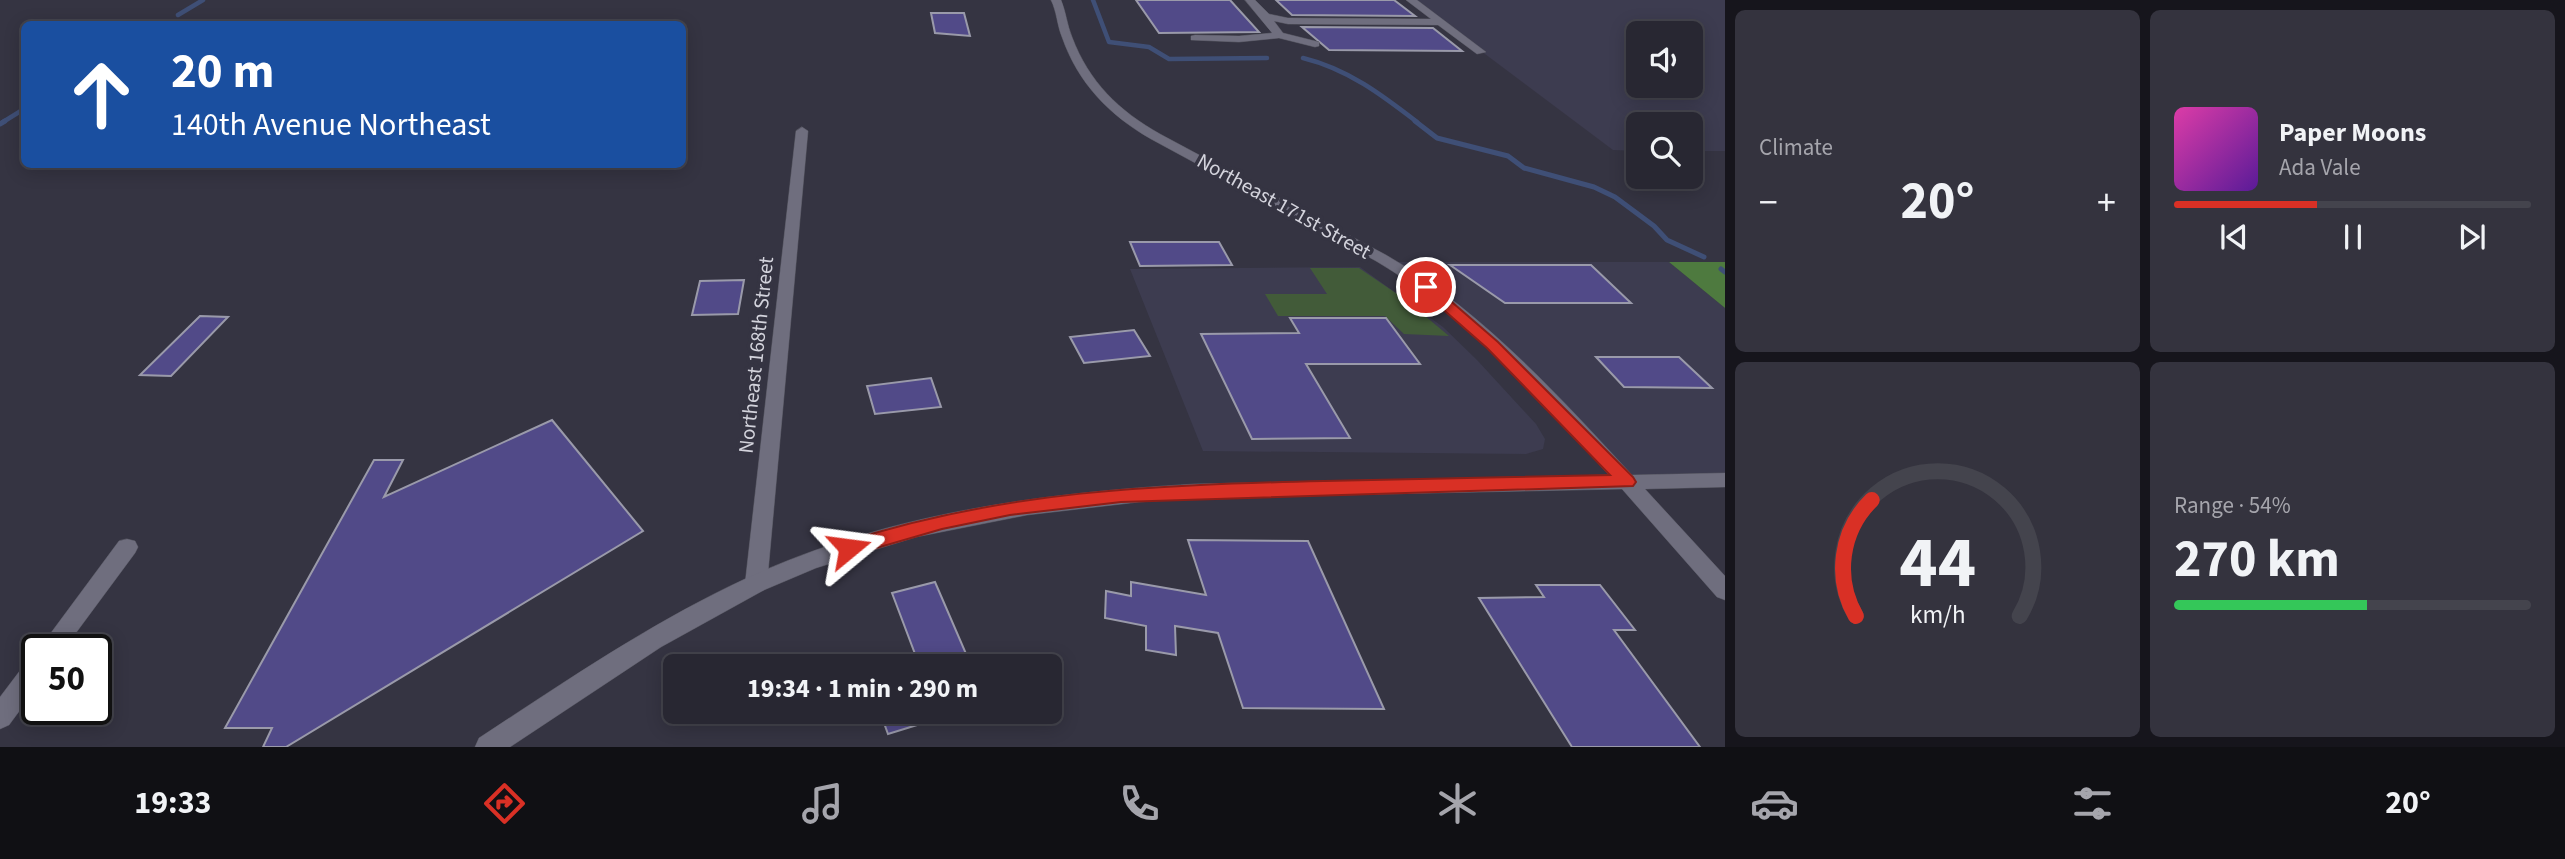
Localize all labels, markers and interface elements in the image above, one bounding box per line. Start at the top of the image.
map controls [1626,21,1703,189]
button: sound [1626,21,1703,98]
text: 20 m [171,37,275,107]
icon: ahead [56,49,147,140]
text: 140th Avenue Northeast [171,102,491,148]
button: search [1626,112,1703,189]
text: Paper Moons [2279,114,2426,151]
text: Climate [1759,131,1833,164]
street label: Northeast 171st Street [1192,146,1376,266]
text: Ada Vale [2279,151,2361,184]
text: 20° [1901,165,1974,239]
text: − [1759,176,1778,230]
text: + [2097,176,2116,230]
icon: previous [2215,218,2253,256]
icon: pause [2334,218,2372,256]
icon: next [2453,218,2491,256]
street label: Northeast 168th Street [731,255,781,455]
pin [1396,257,1456,317]
icon: arrive [1407,268,1445,306]
text: Range · 54% [2174,489,2291,522]
position arrow [812,511,886,585]
text: 44 [1899,511,1976,615]
text: 270 km [2174,523,2340,597]
text: km/h [1910,596,1965,632]
speed limit sign: 50 [21,634,112,725]
text: 19:34 · 1 min · 290 m [747,670,978,707]
icon: directions [480,779,529,828]
icon: music [798,779,847,828]
icon: phone [1115,779,1164,828]
icon: climate [1433,779,1482,828]
icon: car [1750,779,1799,828]
icon: filters [2068,779,2117,828]
text: 19:33 [134,780,211,826]
text: 20° [2385,780,2431,826]

